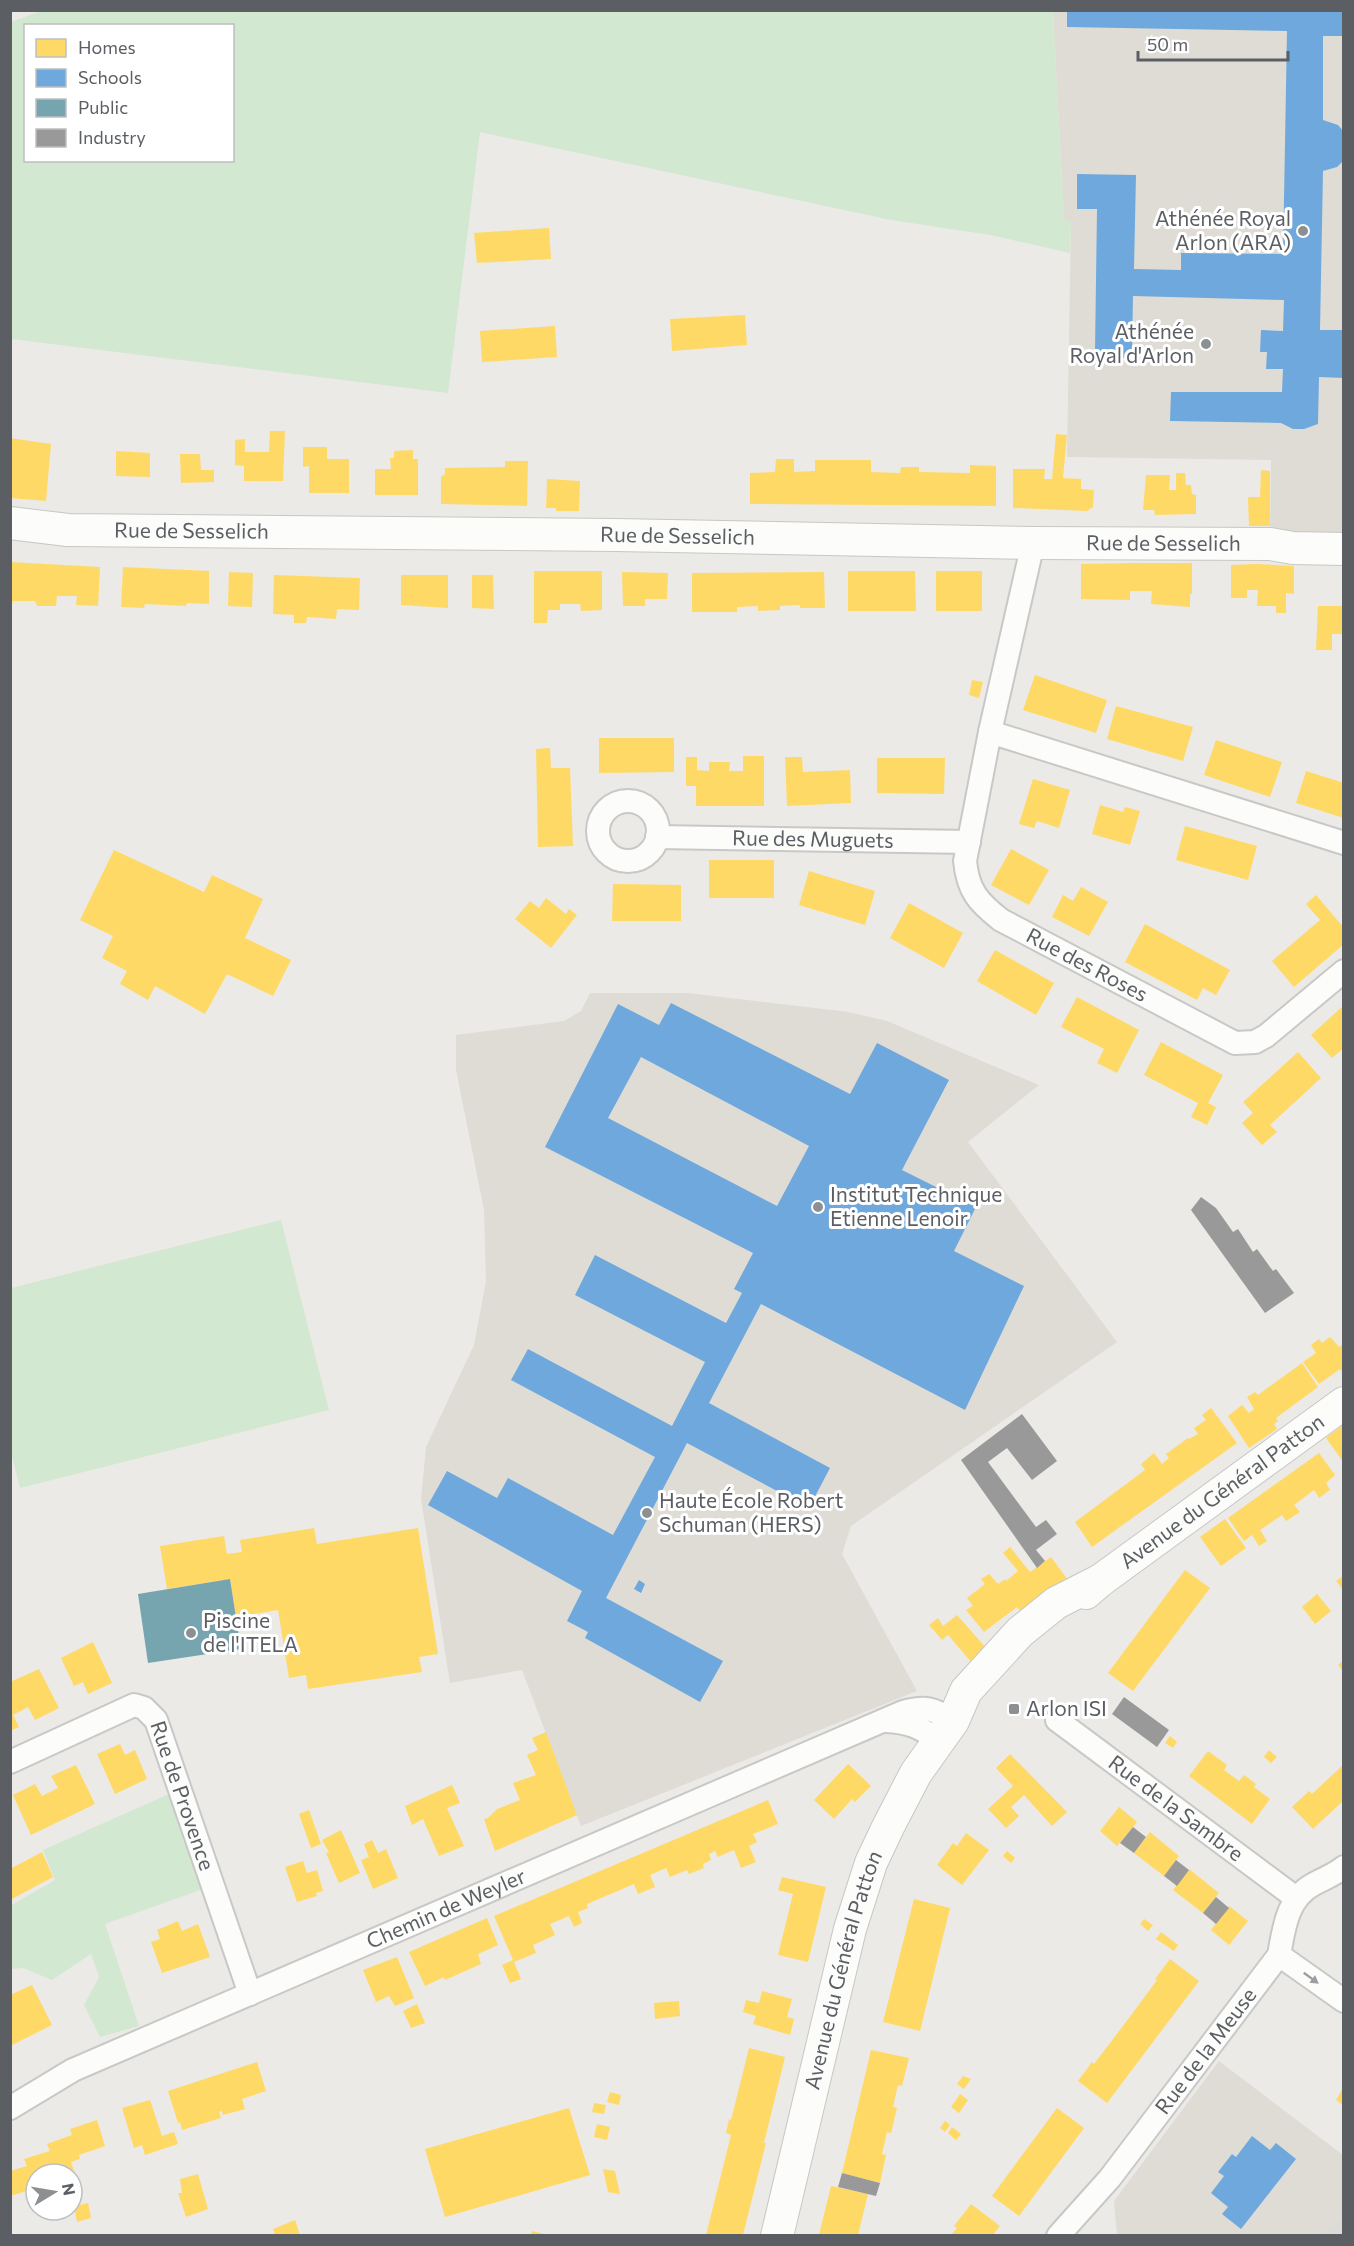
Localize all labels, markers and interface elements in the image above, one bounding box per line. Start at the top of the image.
legend [24,24,234,162]
scale bar [1138,24,1288,62]
text: 50 m [1147,33,1188,55]
text: Homes [78,36,136,58]
text: Schools [78,66,142,88]
text: Public [78,96,128,118]
text: Industry [78,126,146,148]
place label: Athénée Royal Arlon (ARA) [1155,205,1291,254]
marker: Athénée Royal Arlon (ARA) [1296,224,1310,238]
place label: Athénée Royal d'Arlon [1069,318,1194,367]
marker: Athénée Royal d'Arlon [1199,337,1213,351]
street label: Rue de Sesselich [114,516,269,543]
street label: Rue de Sesselich [600,521,755,549]
street label: Rue de Sesselich [1086,529,1241,555]
street label: Rue des Muguets [732,824,894,852]
street label: Rue des Roses [1023,922,1152,1006]
place label: Institut Technique Etienne Lenoir [830,1181,1002,1230]
marker: Institut Technique Etienne Lenoir [811,1200,825,1214]
street label: Avenue du Général Patton [1115,1408,1328,1573]
place label: Haute École Robert Schuman (HERS) [659,1487,843,1536]
marker: Haute École Robert Schuman (HERS) [640,1506,654,1520]
place label: Piscine de l'ITELA [203,1607,298,1656]
marker: Piscine de l'ITELA [184,1626,198,1640]
place label: Arlon ISI [1026,1695,1107,1720]
marker: Arlon ISI [1007,1702,1021,1716]
street label: Rue de Provence [146,1717,221,1873]
street label: Rue de la Sambre [1104,1749,1249,1865]
street label: Avenue du Général Patton [798,1846,886,2092]
street label: Chemin de Weyler [362,1862,529,1953]
one-way arrow [1303,1972,1319,1984]
street label: Rue de la Meuse [1149,1982,1261,2118]
north arrow [24,2162,84,2222]
text: N [59,2181,80,2197]

